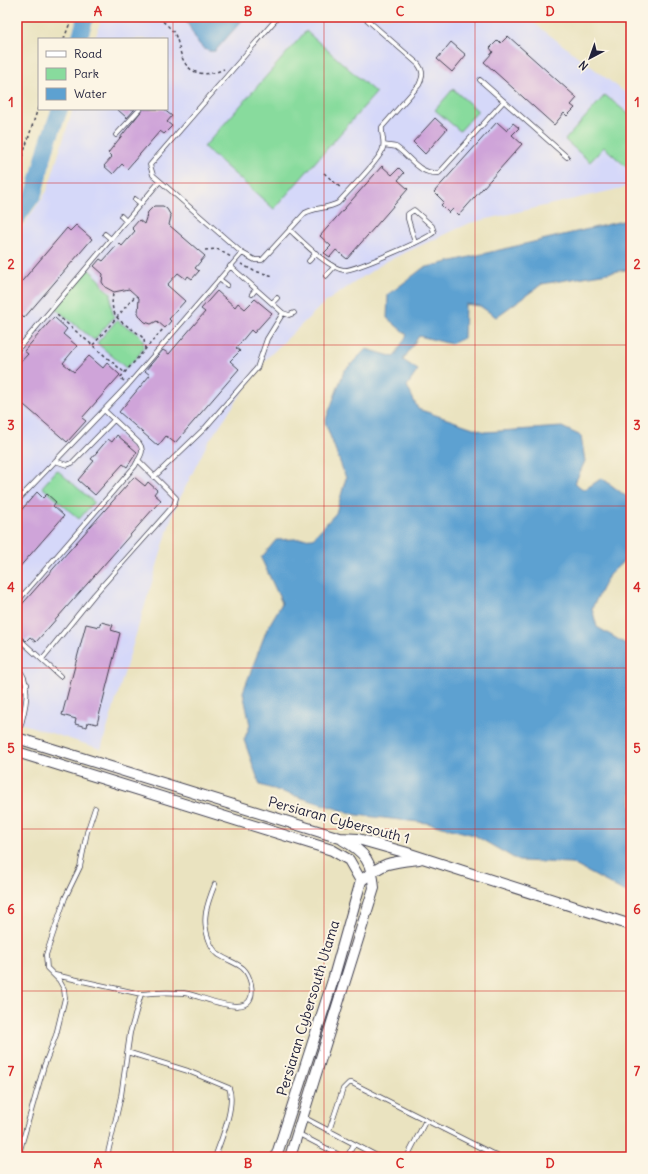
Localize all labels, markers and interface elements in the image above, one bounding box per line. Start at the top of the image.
text: A [94,3,103,20]
text: B [244,3,253,20]
text: C [396,3,405,20]
text: D [545,3,555,20]
legend [38,38,168,110]
north arrow [570,38,610,78]
text: Road [74,46,102,61]
text: N [576,58,591,73]
text: Park [74,66,99,81]
text: Water [74,86,107,101]
text: 1 [8,94,14,111]
text: 1 [634,94,640,111]
text: 2 [7,256,15,273]
text: 2 [633,256,641,273]
text: 3 [7,417,15,434]
text: 3 [633,417,641,434]
text: 4 [7,579,15,596]
text: 4 [633,579,641,596]
text: 5 [7,740,15,757]
text: 5 [633,740,641,757]
street label: Persiaran Cybersouth 1 [266,792,412,848]
text: 6 [7,901,15,918]
text: 6 [633,901,641,918]
street label: Persiaran Cybersouth Utama [273,918,343,1098]
text: 7 [8,1063,15,1080]
text: 7 [634,1063,641,1080]
text: A [94,1155,103,1172]
text: B [244,1155,253,1172]
text: C [396,1155,405,1172]
text: D [545,1155,555,1172]

